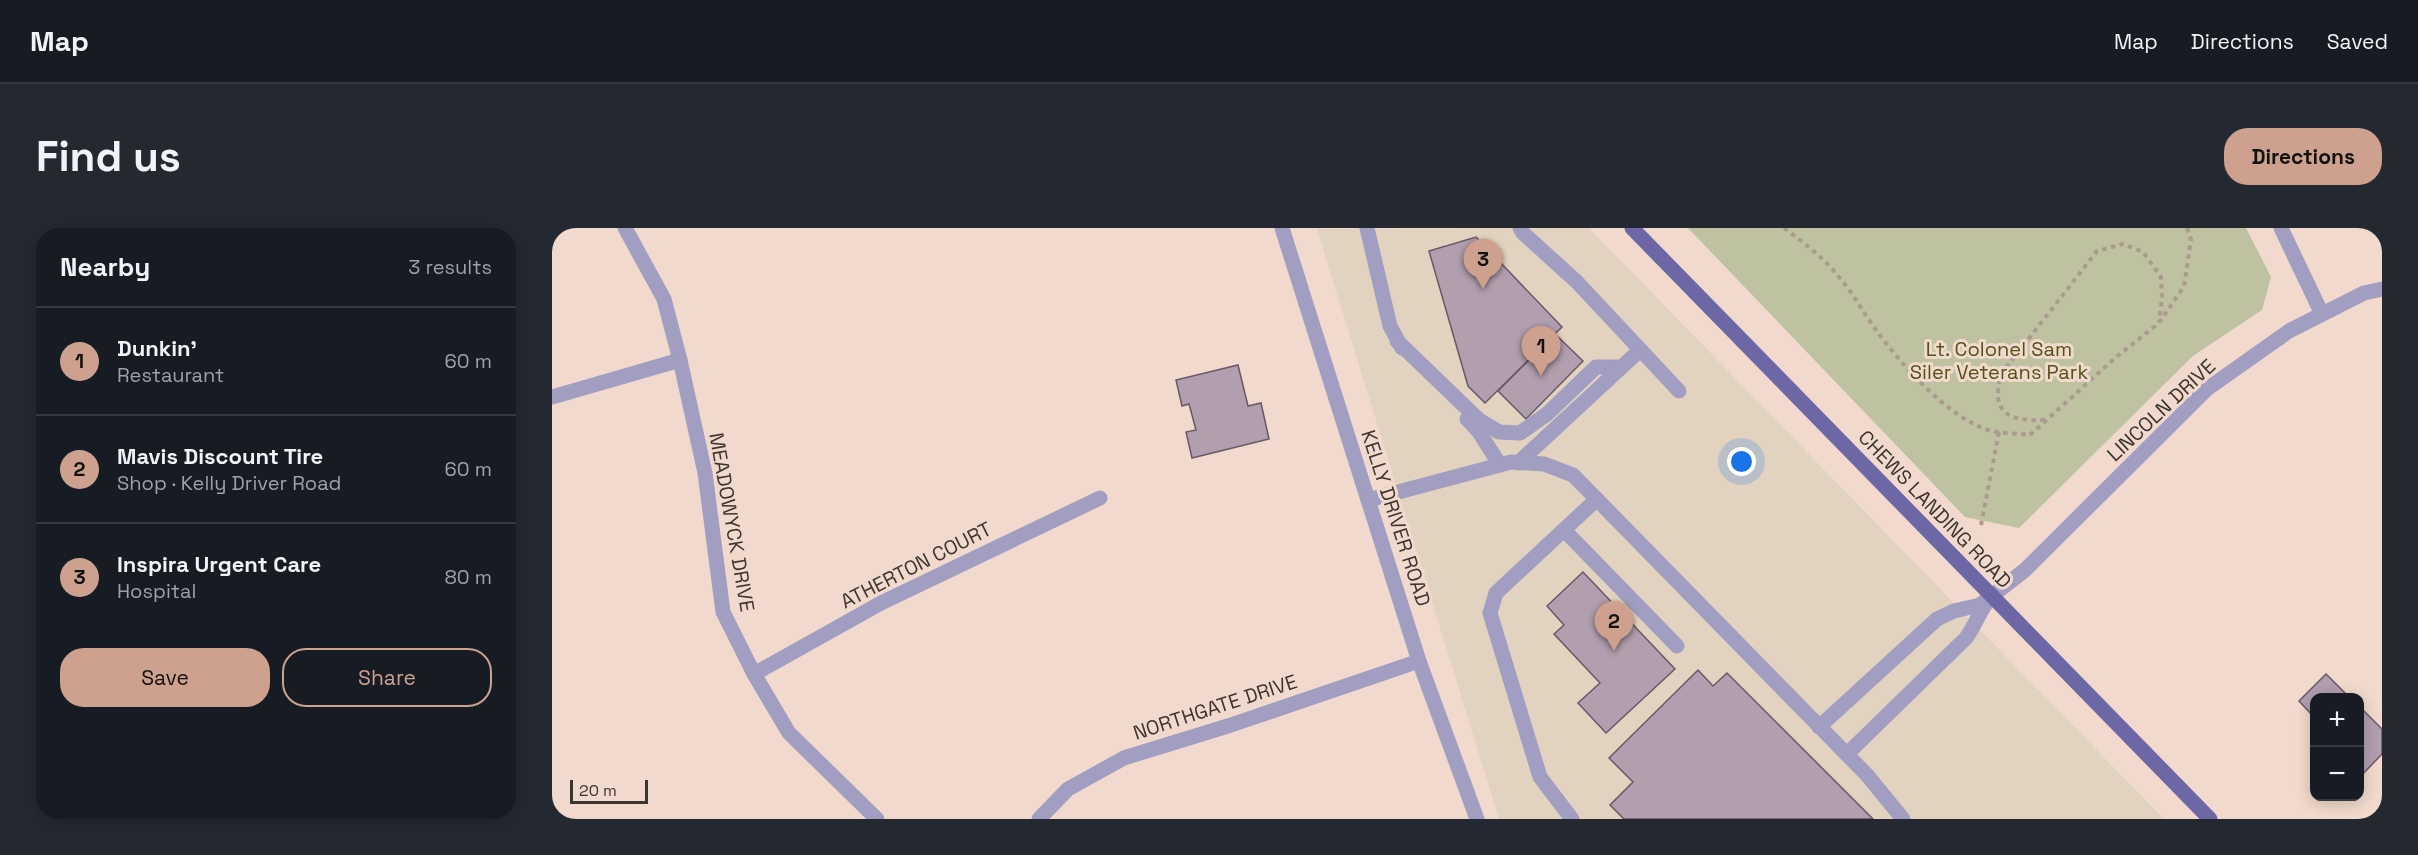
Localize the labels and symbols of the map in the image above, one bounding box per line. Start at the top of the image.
pin: 3 [1464,239,1502,289]
pin: 1 [1522,326,1560,376]
park label: Lt. Colonel Sam Siler Veterans Park [1910,336,2088,385]
street label: LINCOLN DRIVE [2101,353,2221,467]
street label: CHEWS LANDING ROAD [1853,424,2017,594]
street label: KELLY DRIVER ROAD [1355,427,1437,609]
street label: MEADOWYCK DRIVE [703,430,761,614]
your location [1727,447,1756,476]
street label: ATHERTON COURT [836,516,996,614]
pin: 2 [1594,602,1634,651]
street label: NORTHGATE DRIVE [1130,668,1300,746]
scale bar [570,777,648,804]

